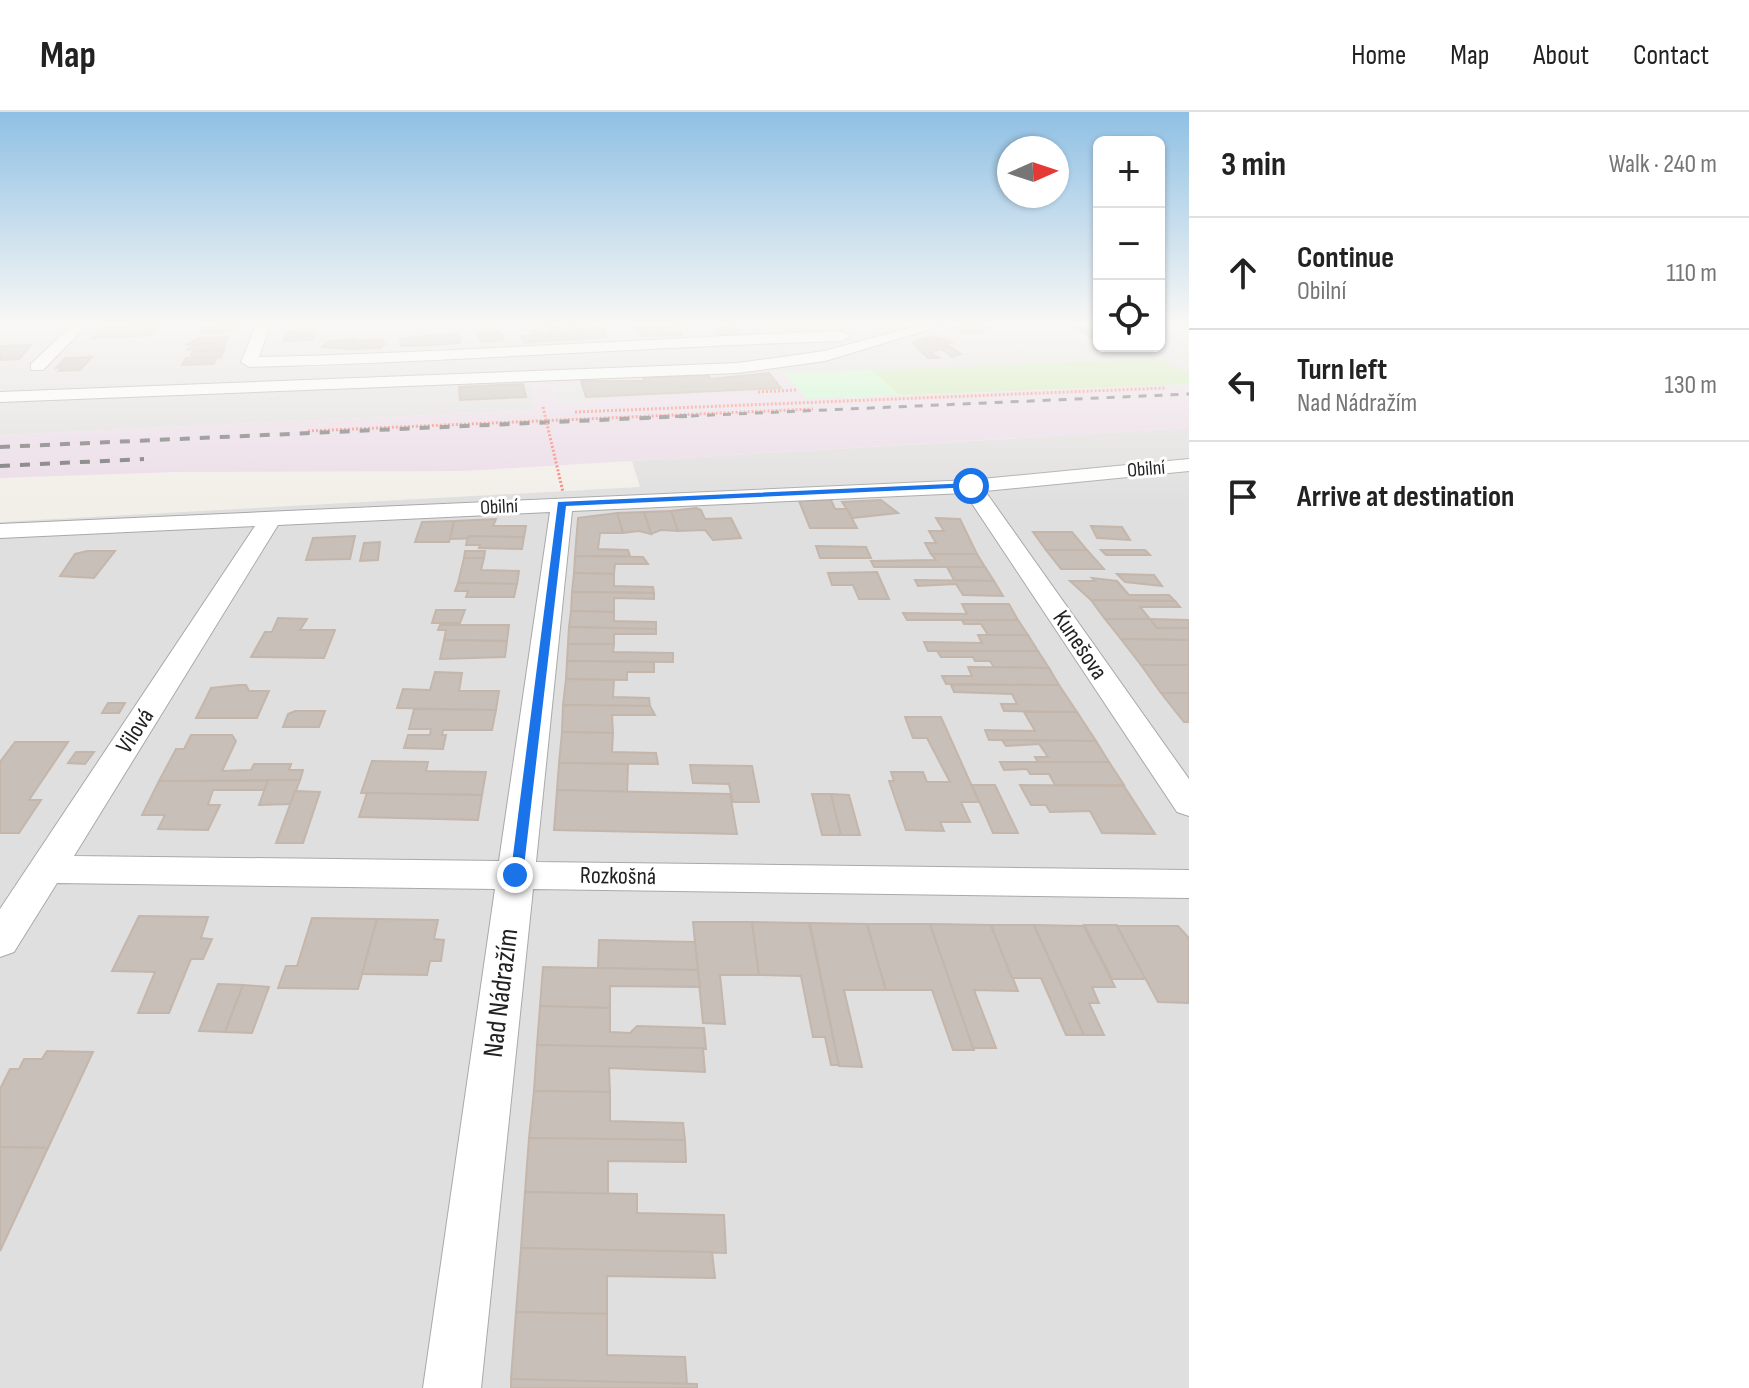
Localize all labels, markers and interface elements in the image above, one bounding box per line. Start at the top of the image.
text: Map [40,33,96,78]
text: Home [1351,39,1406,72]
text: Map [1450,39,1489,72]
text: About [1533,39,1589,72]
text: Contact [1633,39,1709,72]
north arrow [997,136,1069,208]
map controls [1093,136,1165,352]
button: + [1093,136,1165,208]
text: 3 min [1221,144,1286,185]
text: Walk · 240 m [1609,149,1717,180]
button: − [1093,208,1165,280]
text: Continue [1297,240,1394,276]
icon: ahead [1221,251,1265,295]
text: 110 m [1666,258,1717,289]
text: Obilní [1297,276,1346,307]
button: locate [1093,280,1165,352]
text: Turn left [1297,352,1387,388]
icon: left [1221,363,1265,407]
text: 130 m [1665,370,1717,401]
text: Nad Nádražím [1297,388,1417,419]
street label: Obilní [1126,455,1166,483]
route start [953,468,989,504]
icon: arrive [1221,475,1265,519]
text: Arrive at destination [1297,479,1514,515]
street label: Obilní [479,494,519,520]
street label: Kunešova [1046,605,1114,685]
street label: Vilová [110,703,160,759]
route end [497,857,533,893]
street label: Rozkošná [580,861,656,891]
street label: Nad Nádražím [477,927,525,1059]

